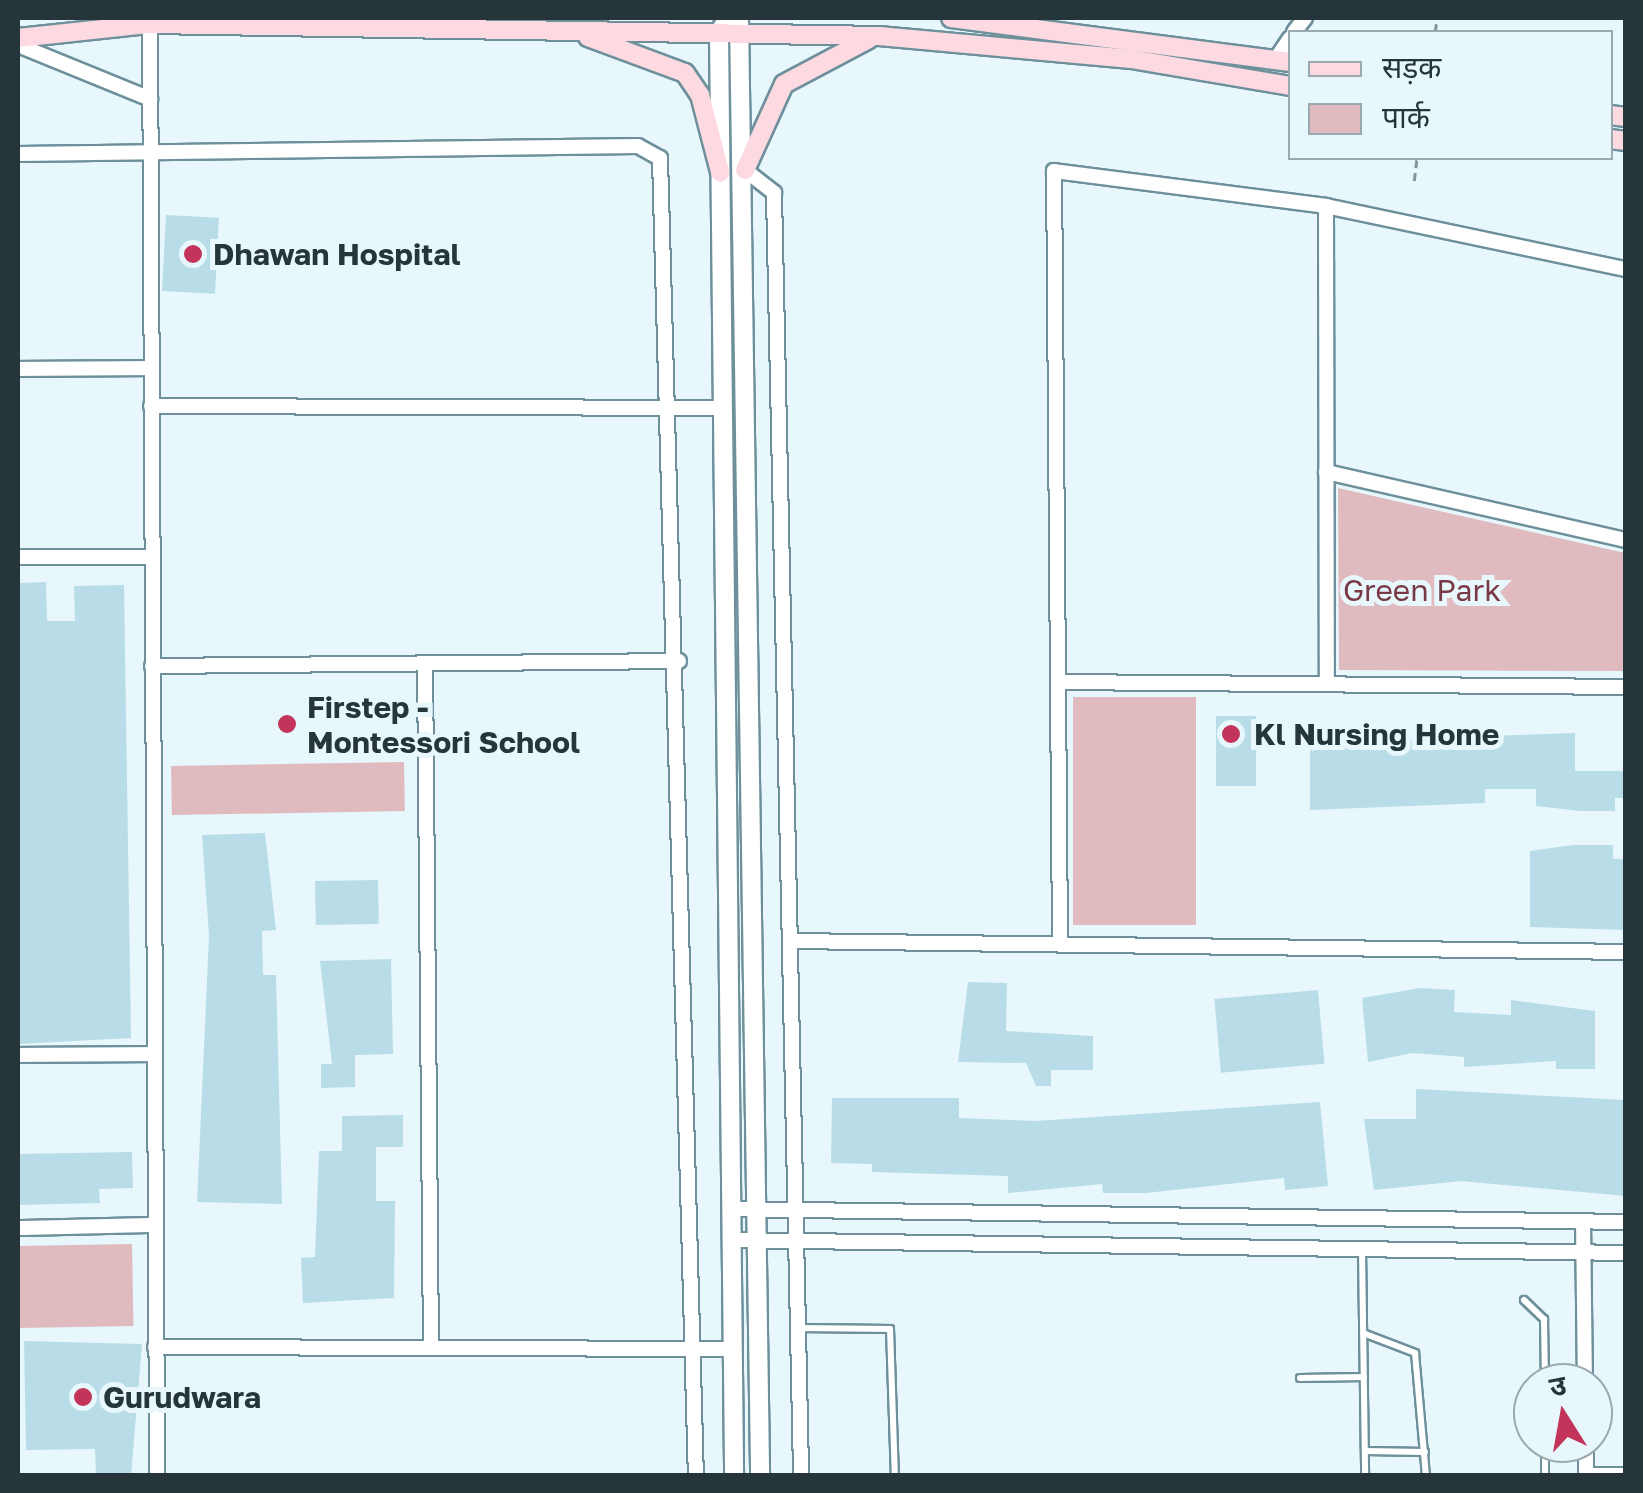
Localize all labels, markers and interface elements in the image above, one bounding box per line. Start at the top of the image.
legend [1288,30,1613,160]
text: सड़क [1382,49,1441,85]
text: पार्क [1382,99,1430,135]
place label: Dhawan Hospital [213,236,461,272]
marker: Dhawan Hospital [182,243,204,265]
park label: Green Park [1343,572,1501,608]
place label: Firstep - Montessori School [307,689,580,760]
marker: Firstep - Montessori School [276,713,298,735]
place label: Kl Nursing Home [1254,716,1499,752]
marker: Kl Nursing Home [1218,721,1244,747]
north arrow [1513,1363,1613,1463]
text: उ [1546,1367,1569,1403]
place label: Gurudwara [103,1379,261,1415]
marker: Gurudwara [72,1386,94,1408]

